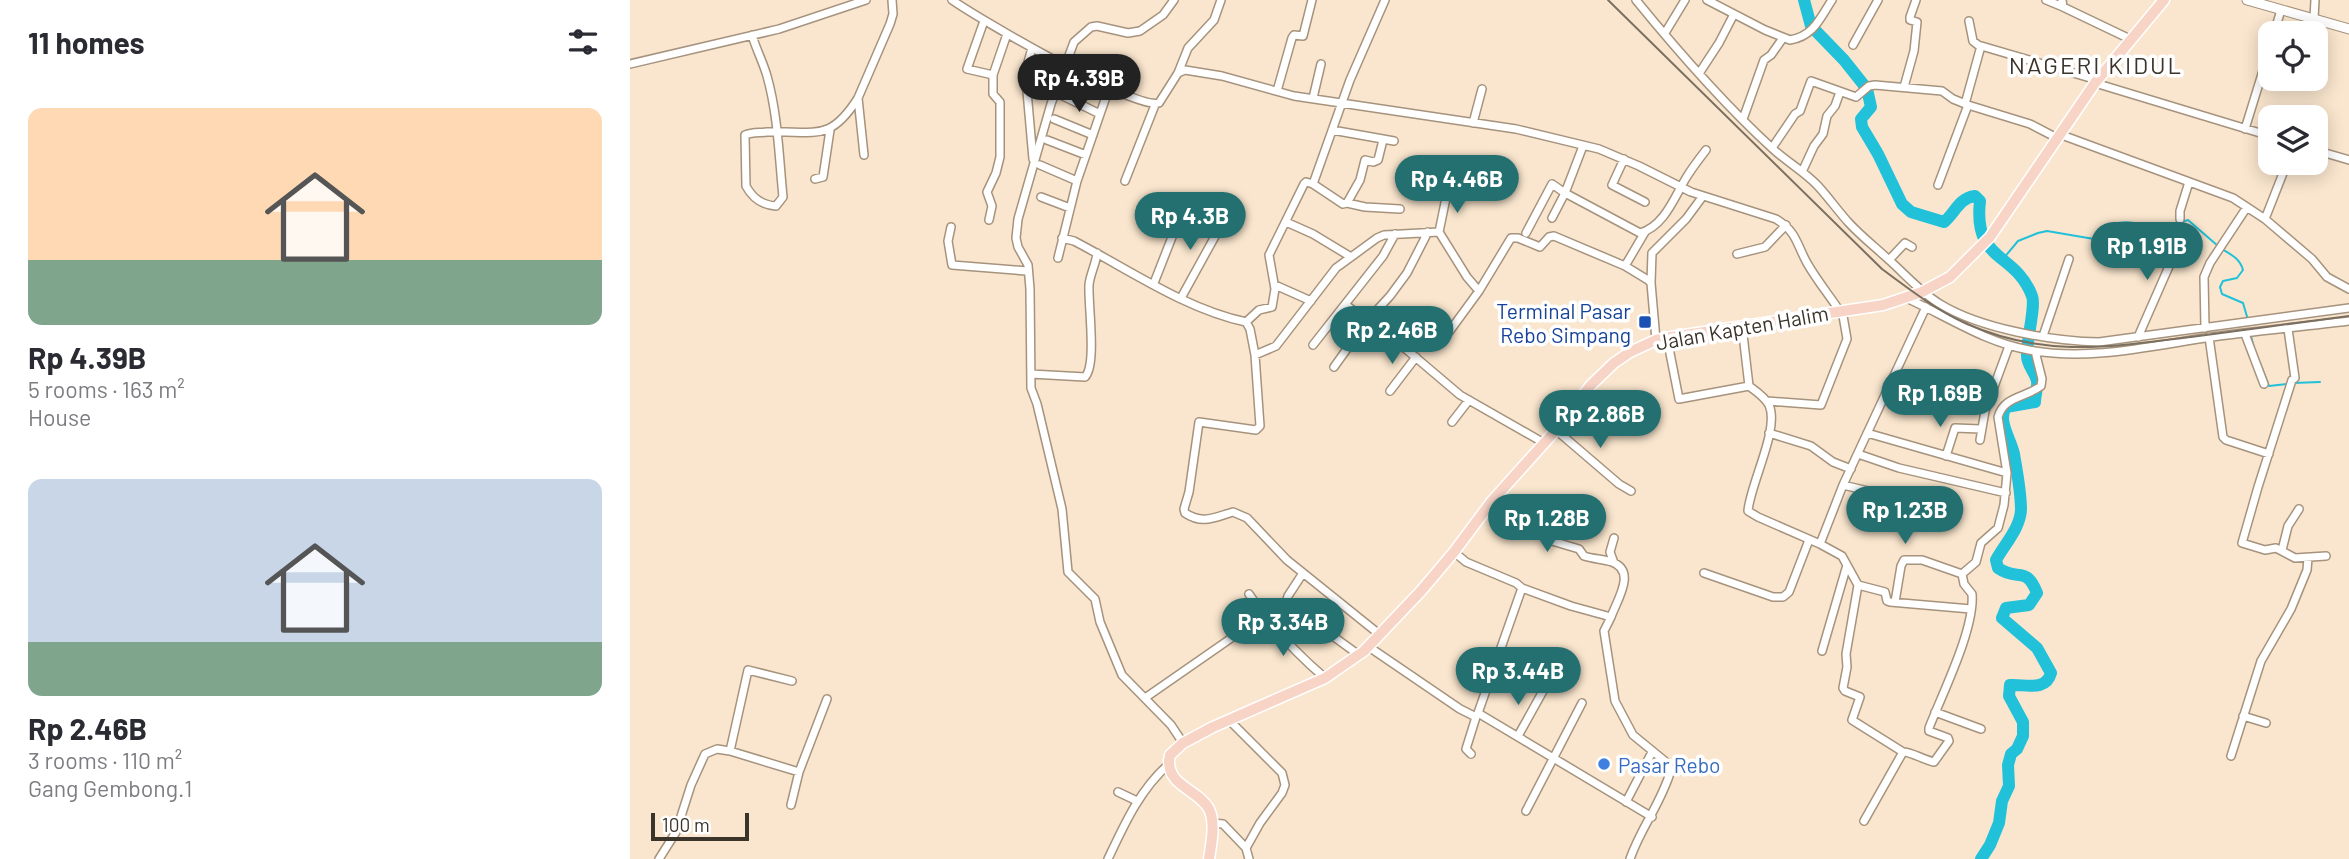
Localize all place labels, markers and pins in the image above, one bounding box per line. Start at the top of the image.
pin: Rp 4.39B [1007,54,1151,114]
pin: Rp 4.46B [1385,156,1529,215]
pin: Rp 4.3B [1125,192,1255,252]
pin: Rp 1.91B [2075,222,2219,282]
place label: Terminal Pasar Rebo Simpang [1496,298,1631,347]
pin: Rp 2.46B [1320,306,1464,366]
marker: Terminal Pasar Rebo Simpang [1637,314,1653,330]
pin: Rp 1.69B [1868,370,2012,429]
pin: Rp 2.86B [1528,391,1672,450]
pin: Rp 1.23B [1833,486,1977,546]
pin: Rp 1.28B [1475,494,1619,554]
pin: Rp 3.34B [1211,598,1355,658]
pin: Rp 3.44B [1446,648,1590,707]
place label: Pasar Rebo [1618,752,1721,777]
marker: Pasar Rebo [1596,756,1612,772]

